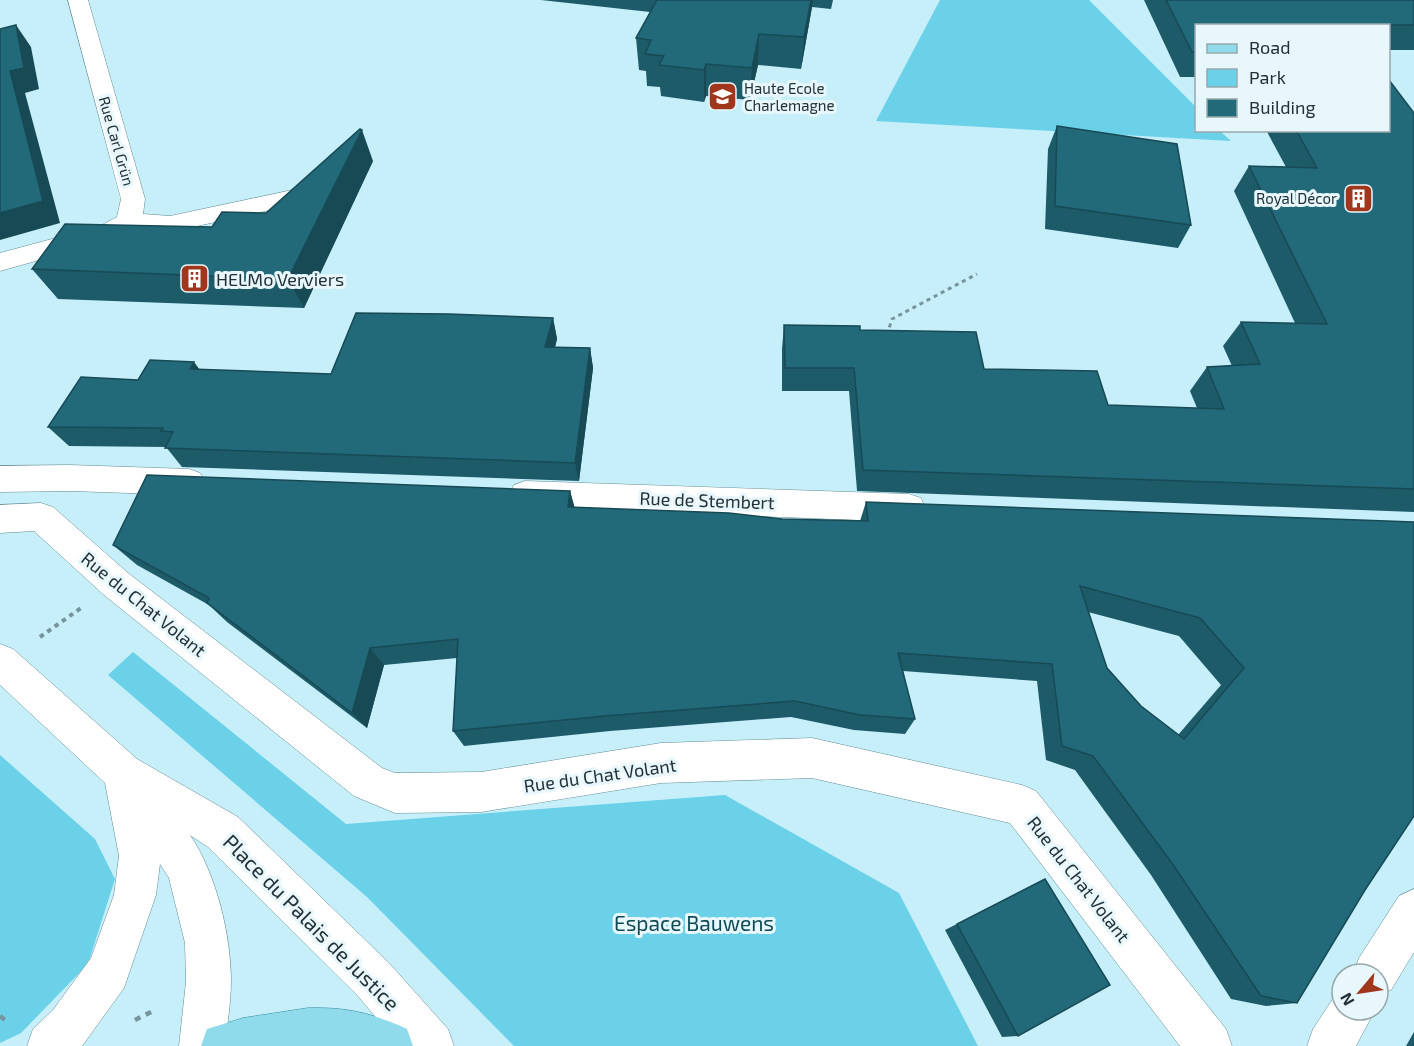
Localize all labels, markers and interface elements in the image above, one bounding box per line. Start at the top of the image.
legend [1195,24,1390,132]
text: Road [1249,36,1290,58]
text: Park [1249,66,1286,88]
place label: Haute Ecole Charlemagne [744,79,835,114]
school or university icon: Haute Ecole Charlemagne [707,81,739,113]
street label: Rue Carl Grün [96,94,138,188]
text: Building [1249,96,1316,118]
building icon: Royal Décor [1342,182,1374,214]
place label: Royal Décor [1256,189,1337,207]
building icon: HELMo Verviers [179,263,211,295]
place label: HELMo Verviers [216,268,344,290]
street label: Rue de Stembert [639,487,775,513]
street label: Rue du Chat Volant [77,547,211,661]
street label: Rue du Chat Volant [522,753,678,797]
street label: Rue du Chat Volant [1023,812,1135,946]
street label: Place du Palais de Justice [219,829,405,1015]
park label: Espace Bauwens [614,910,774,935]
north arrow [1330,962,1390,1022]
text: N [1335,990,1358,1009]

